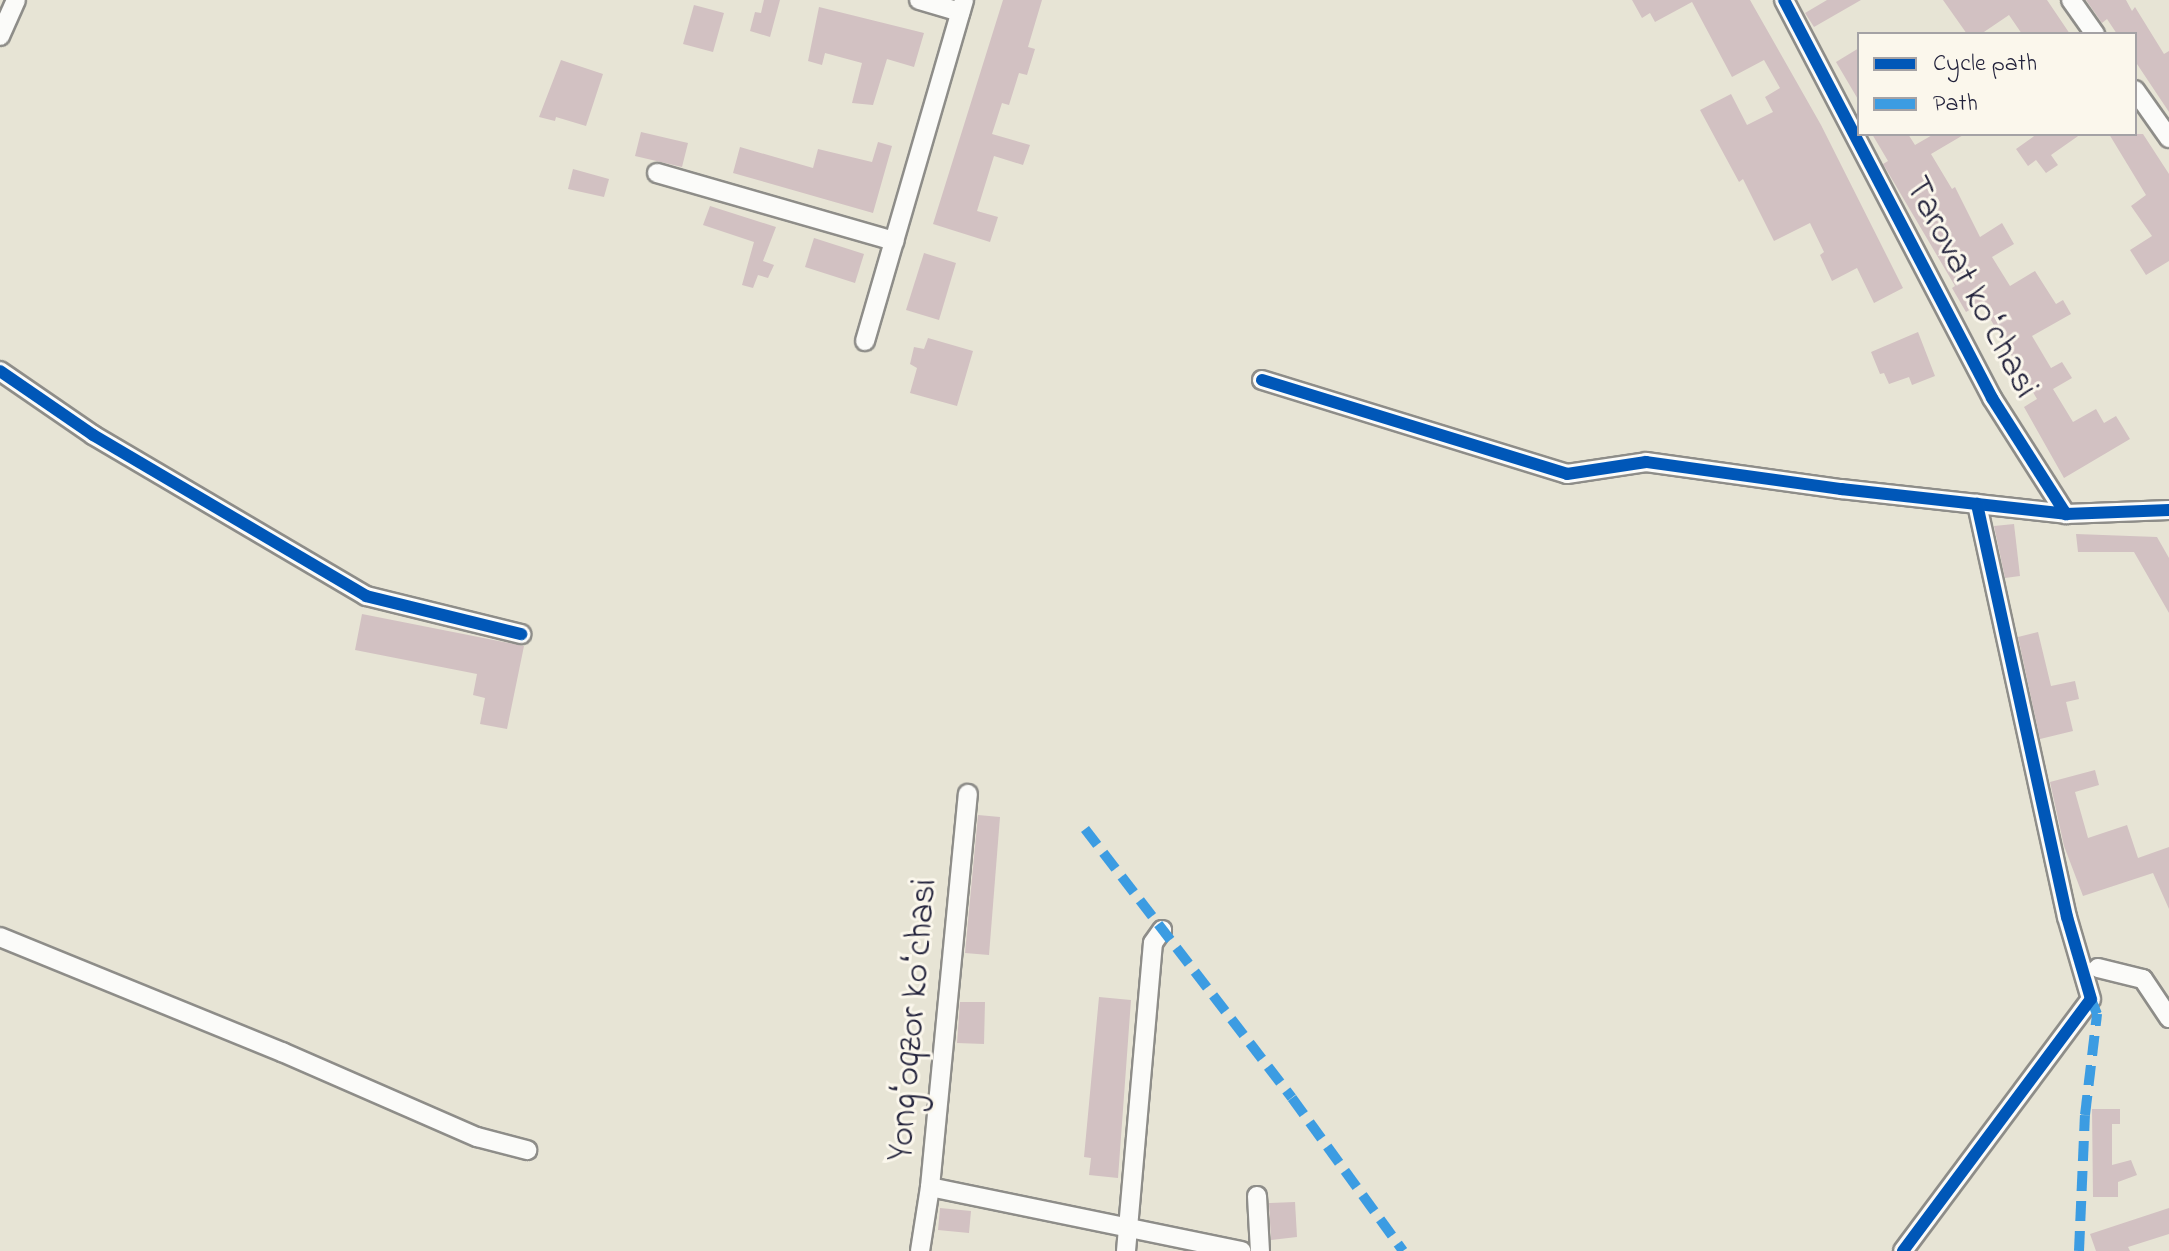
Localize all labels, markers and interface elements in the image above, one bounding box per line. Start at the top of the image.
legend [1857,32,2137,136]
text: Cycle path [1933,47,2037,82]
text: Path [1933,87,1978,122]
street label: Tarovat koʻchasi [1894,170,2046,406]
street label: Yongʻoqzor koʻchasi [880,877,948,1163]

